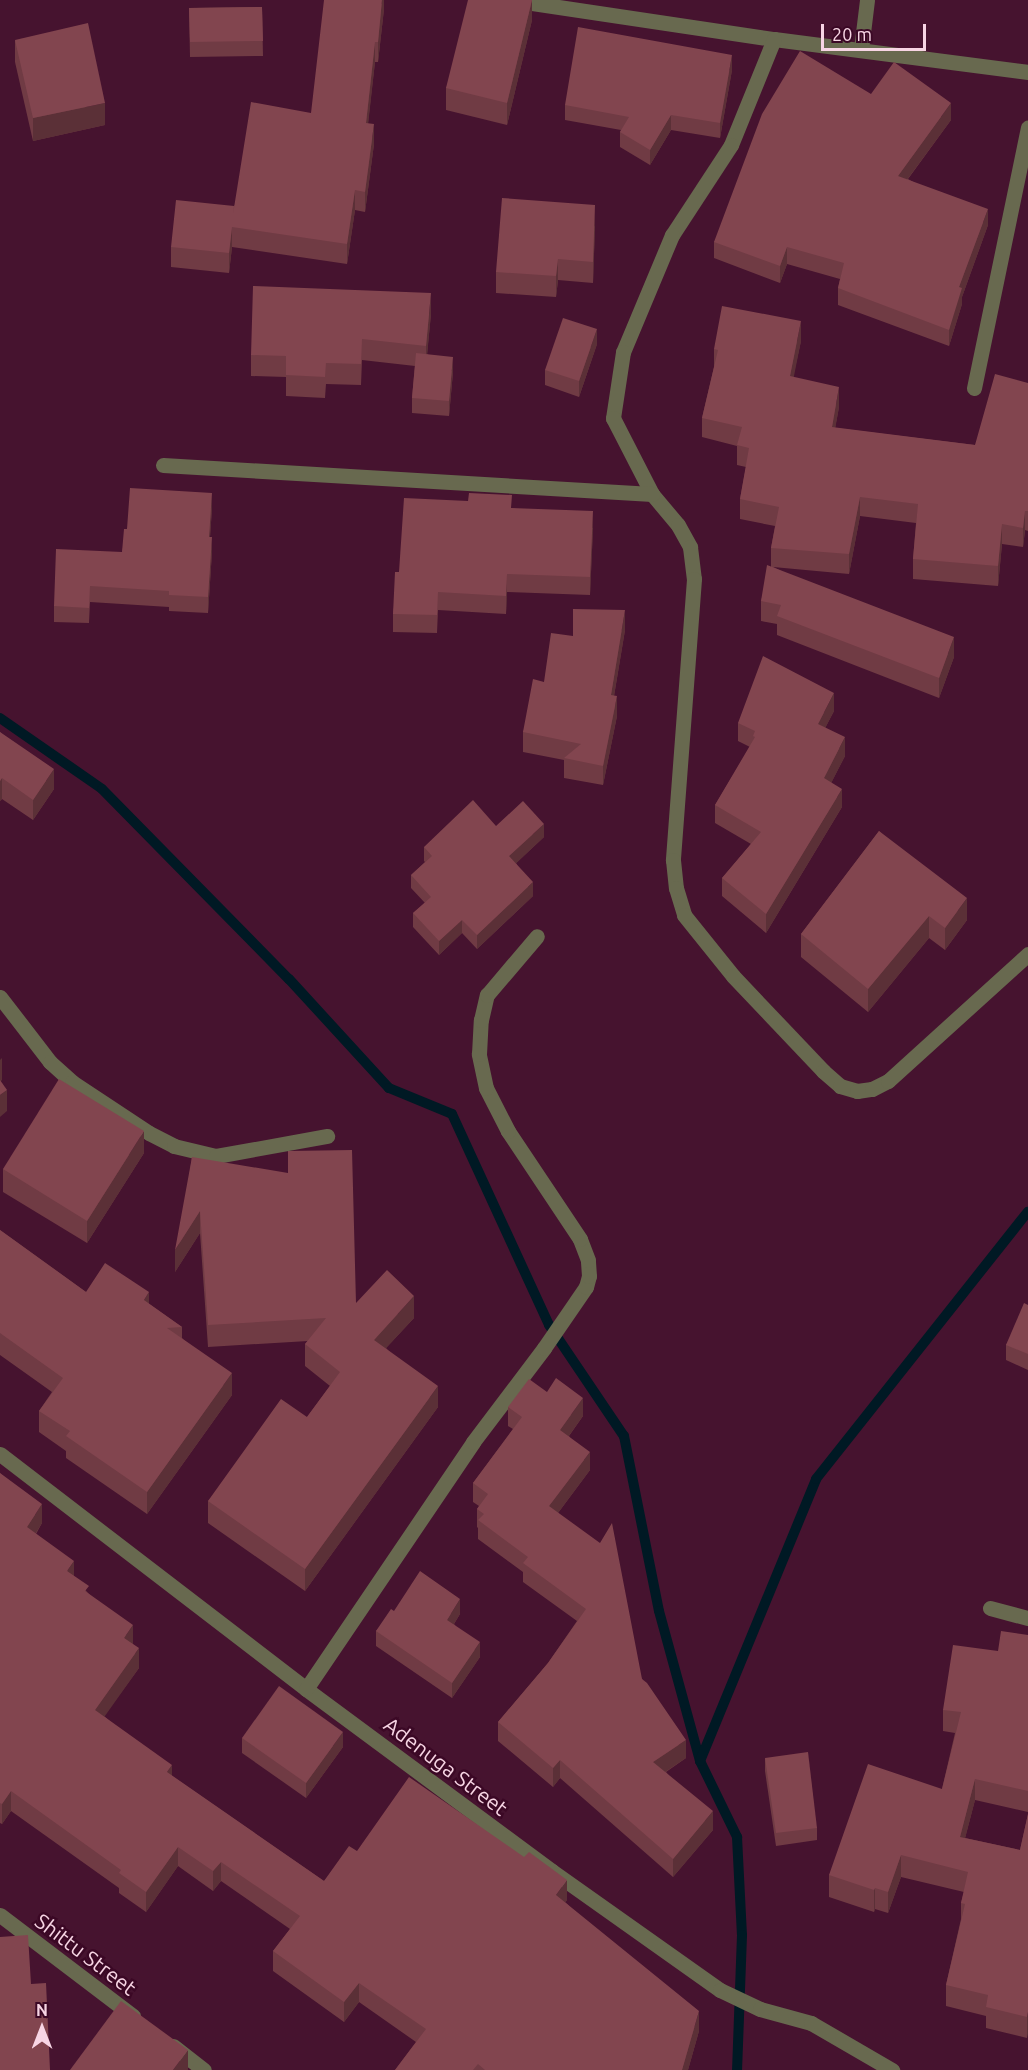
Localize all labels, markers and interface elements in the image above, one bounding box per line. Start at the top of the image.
scale bar [824,12,929,50]
text: 20 m [832,24,872,44]
street label: Adenuga Street [379,1711,513,1821]
street label: Shittu Street [30,1908,142,2000]
north arrow [12,1998,72,2058]
text: N [36,2001,48,2019]

